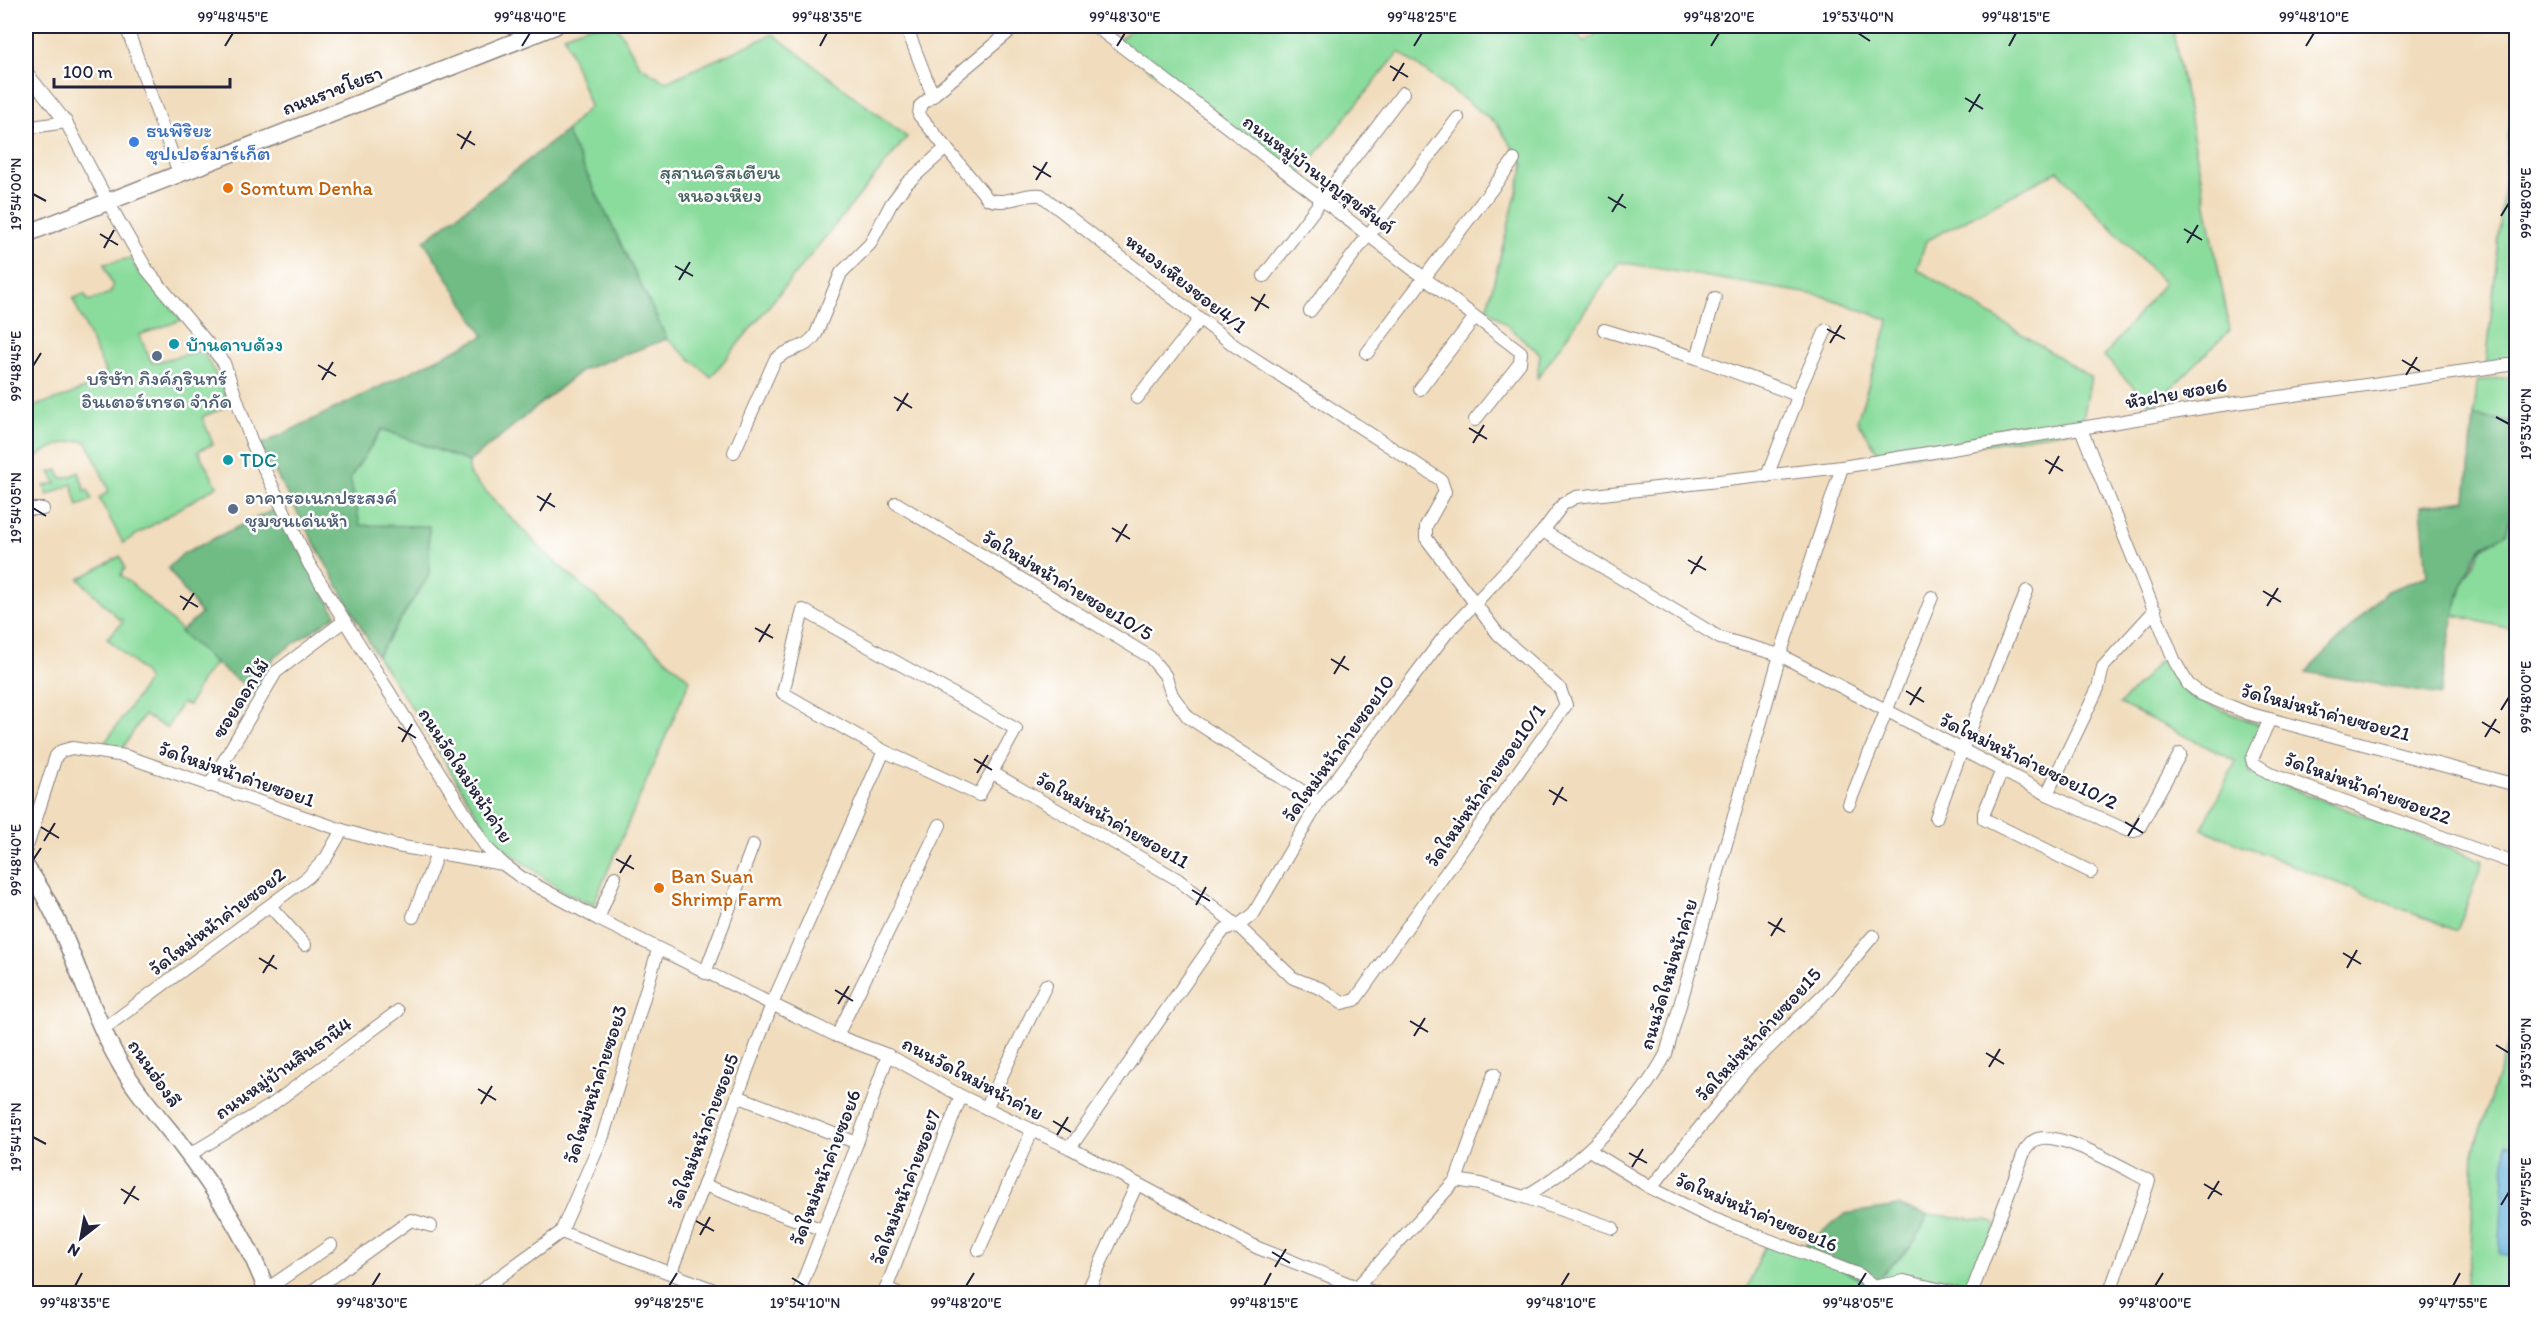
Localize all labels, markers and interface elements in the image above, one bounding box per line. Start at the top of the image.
text: 99°48'45"E [198,8,268,26]
text: 99°48'40"E [494,8,566,26]
text: 99°48'35"E [792,8,862,26]
text: 99°48'30"E [1089,8,1161,26]
text: 99°48'25"E [1387,8,1457,26]
text: 99°48'20"E [1683,8,1755,26]
text: 19°53'40"N [1822,8,1894,26]
text: 99°48'15"E [1982,8,2050,26]
text: 99°48'10"E [2279,8,2349,26]
scale bar [54,51,230,89]
street label: ถนนราชโยธา [278,60,386,120]
text: 100 m [63,61,113,83]
street label: ถนนหมู่บ้านบุญสุขสันต์ [1237,109,1400,241]
place label: ธนพิริยะ ซุปเปอร์มาร์เก็ต [146,118,271,166]
marker: ธนพิริยะ ซุปเปอร์มาร์เก็ต [127,135,141,149]
text: 19°54'00"N [7,158,25,231]
park label: สุสานคริสเตียน หนองเหียง [660,160,781,207]
text: 99°48'05"E [2517,167,2535,239]
place label: Somtum Denha [240,176,373,200]
marker: Somtum Denha [221,181,235,195]
street label: หนองเหียงซอย4/1 [1120,228,1252,338]
text: 99°48'45"E [7,331,25,401]
place label: บ้านดาบด้วง [186,332,283,356]
marker: บ้านดาบด้วง [167,337,181,351]
marker: บริษัท ภิงค์ภูรินทร์ อินเตอร์เทรด จำกัด [150,349,164,363]
place label: บริษัท ภิงค์ภูรินทร์ อินเตอร์เทรด จำกัด [82,366,232,413]
street label: หัวฝาย ซอย6 [2123,372,2229,414]
text: 19°53'40"N [2517,388,2535,460]
place label: TDC [240,448,277,472]
marker: TDC [221,453,235,467]
text: 19°54'05"N [7,472,25,544]
place label: อาคารอเนกประสงค์ ชุมชนเด่นห้า [245,485,397,533]
marker: อาคารอเนกประสงค์ ชุมชนเด่นห้า [226,502,240,516]
street label: วัดใหม่หน้าค่ายซอย10/5 [978,525,1158,645]
street label: ซอยดอกไม้ [206,654,274,742]
text: 99°48'00"E [2517,661,2535,733]
street label: วัดใหม่หน้าค่ายซอย10 [1277,670,1399,826]
street label: วัดใหม่หน้าค่ายซอย21 [2239,678,2413,746]
street label: วัดใหม่หน้าค่ายซอย10/1 [1420,699,1550,871]
street label: ถนนวัดใหม่หน้าค่าย [413,703,519,847]
street label: วัดใหม่หน้าค่ายซอย10/2 [1936,708,2122,815]
street label: วัดใหม่หน้าค่ายซอย1 [156,736,318,812]
street label: วัดใหม่หน้าค่ายซอย22 [2282,747,2455,829]
street label: วัดใหม่หน้าค่ายซอย11 [1032,766,1194,874]
text: 99°48'40"E [7,824,25,896]
street label: วัดใหม่หน้าค่ายซอย2 [144,862,290,980]
place label: Ban Suan Shrimp Farm [671,864,782,911]
marker: Ban Suan Shrimp Farm [652,881,666,895]
street label: ถนนวัดใหม่หน้าค่าย [1634,896,1702,1052]
street label: วัดใหม่หน้าค่ายซอย15 [1690,962,1826,1106]
street label: วัดใหม่หน้าค่ายซอย3 [558,1002,632,1166]
street label: ถนนหมู่บ้านสินธานี4 [210,1012,358,1126]
text: 19°53'50"N [2517,1018,2535,1088]
street label: ถนนวัดใหม่หน้าค่าย [898,1031,1048,1125]
street label: ถนนฮ่องลี [123,1034,187,1112]
street label: วัดใหม่หน้าค่ายซอย5 [662,1050,744,1212]
street label: วัดใหม่หน้าค่ายซอย6 [784,1086,866,1248]
text: 19°54'15"N [7,1102,25,1172]
street label: วัดใหม่หน้าค่ายซอย7 [864,1106,946,1268]
text: 99°47'55"E [2517,1158,2535,1226]
street label: วัดใหม่หน้าค่ายซอย16 [1672,1167,1842,1257]
north arrow [51,1208,111,1268]
text: N [64,1240,83,1261]
text: 99°48'35"E [40,1294,110,1312]
text: 99°48'30"E [336,1294,408,1312]
text: 99°48'25"E [634,1294,704,1312]
text: 19°54'10"N [770,1294,840,1312]
text: 99°48'20"E [930,1294,1002,1312]
text: 99°48'15"E [1230,1294,1298,1312]
text: 99°48'10"E [1526,1294,1596,1312]
text: 99°48'05"E [1822,1294,1894,1312]
text: 99°48'00"E [2119,1294,2191,1312]
text: 99°47'55"E [2419,1294,2487,1312]

